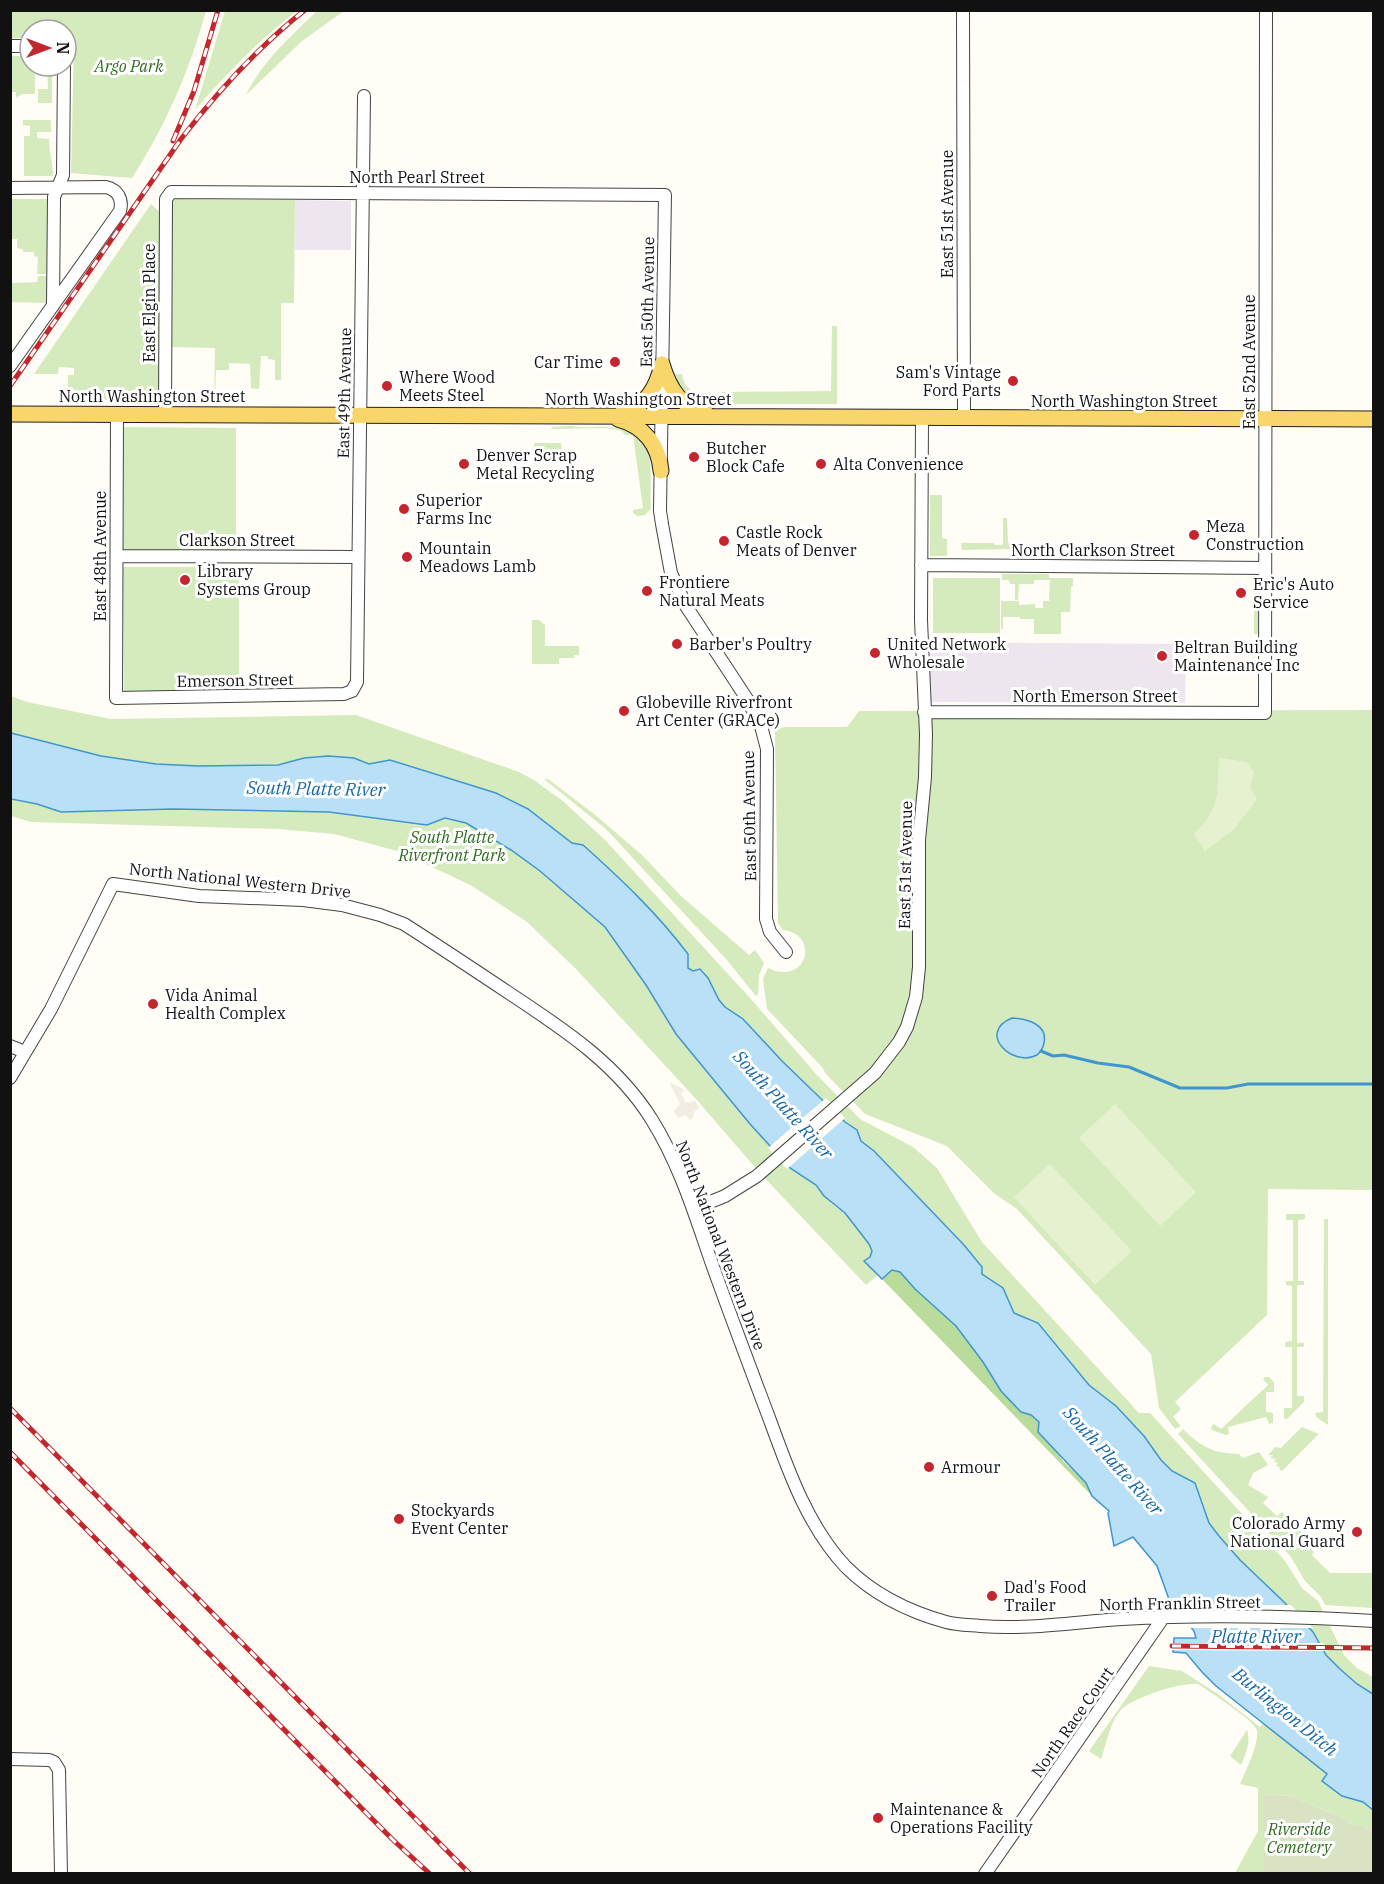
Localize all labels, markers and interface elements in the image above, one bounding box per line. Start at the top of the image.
north arrow [18,18,78,78]
text: N [53,42,73,54]
park label: Argo Park [93,56,164,76]
street label: East 51st Avenue [937,150,957,278]
street label: North Pearl Street [349,167,485,187]
street label: East 50th Avenue [636,236,658,368]
street label: East Elgin Place [139,244,159,363]
street label: East 52nd Avenue [1239,294,1259,430]
street label: East 49th Avenue [333,327,355,459]
place label: Car Time [534,352,603,372]
marker: Car Time [608,355,622,369]
place label: Sam's Vintage Ford Parts [896,362,1001,400]
place label: Where Wood Meets Steel [399,367,496,405]
marker: Sam's Vintage Ford Parts [1006,374,1020,388]
marker: Where Wood Meets Steel [380,379,394,393]
street label: North Washington Street [59,386,246,406]
street label: North Washington Street [545,389,732,409]
street label: North Washington Street [1031,391,1218,411]
place label: Butcher Block Cafe [706,438,785,476]
place label: Denver Scrap Metal Recycling [476,445,594,483]
marker: Butcher Block Cafe [687,450,701,464]
place label: Alta Convenience [833,454,964,474]
marker: Denver Scrap Metal Recycling [457,457,471,471]
marker: Alta Convenience [814,457,828,471]
place label: Superior Farms Inc [416,490,492,528]
street label: East 48th Avenue [90,491,110,621]
marker: Superior Farms Inc [397,502,411,516]
place label: Meza Construction [1206,516,1304,554]
place label: Castle Rock Meats of Denver [736,522,856,560]
marker: Meza Construction [1187,528,1201,542]
street label: Clarkson Street [179,530,295,550]
marker: Castle Rock Meats of Denver [717,534,731,548]
place label: Mountain Meadows Lamb [419,538,536,576]
street label: North Clarkson Street [1011,540,1175,560]
marker: Mountain Meadows Lamb [400,550,414,564]
place label: Library Systems Group [197,561,311,599]
place label: Frontiere Natural Meats [659,572,765,610]
marker: Library Systems Group [178,573,192,587]
place label: Eric's Auto Service [1253,574,1334,612]
marker: Frontiere Natural Meats [640,584,654,598]
marker: Eric's Auto Service [1234,586,1248,600]
place label: Barber's Poultry [689,634,812,654]
place label: United Network Wholesale [887,634,1007,672]
marker: Barber's Poultry [670,637,684,651]
place label: Beltran Building Maintenance Inc [1174,637,1300,675]
marker: United Network Wholesale [868,646,882,660]
marker: Beltran Building Maintenance Inc [1155,649,1169,663]
street label: Emerson Street [176,669,294,691]
street label: North Emerson Street [1013,686,1178,706]
place label: Globeville Riverfront Art Center (GRACe) [636,692,793,730]
marker: Globeville Riverfront Art Center (GRACe) [617,704,631,718]
street label: East 50th Avenue [738,750,760,882]
water label: South Platte River [245,776,387,801]
street label: East 51st Avenue [894,801,916,929]
park label: South Platte Riverfront Park [398,827,506,865]
street label: North National Western Drive [128,858,352,902]
place label: Vida Animal Health Complex [165,985,286,1023]
marker: Vida Animal Health Complex [146,997,160,1011]
water label: South Platte River [728,1045,839,1165]
street label: North National Western Drive [672,1137,770,1353]
water label: South Platte River [1058,1401,1169,1521]
place label: Armour [941,1457,1000,1477]
marker: Armour [922,1460,936,1474]
place label: Stockyards Event Center [411,1500,508,1538]
marker: Stockyards Event Center [392,1512,406,1526]
place label: Colorado Army National Guard [1230,1513,1345,1551]
marker: Colorado Army National Guard [1350,1525,1364,1539]
place label: Dad's Food Trailer [1004,1577,1087,1615]
marker: Dad's Food Trailer [985,1589,999,1603]
street label: North Franklin Street [1099,1592,1261,1614]
water label: Platte River [1210,1625,1302,1648]
water label: Burlington Ditch [1227,1662,1343,1761]
street label: North Race Court [1027,1663,1118,1781]
place label: Maintenance & Operations Facility [890,1799,1033,1837]
marker: Maintenance & Operations Facility [871,1811,885,1825]
park label: Riverside Cemetery [1267,1819,1333,1857]

